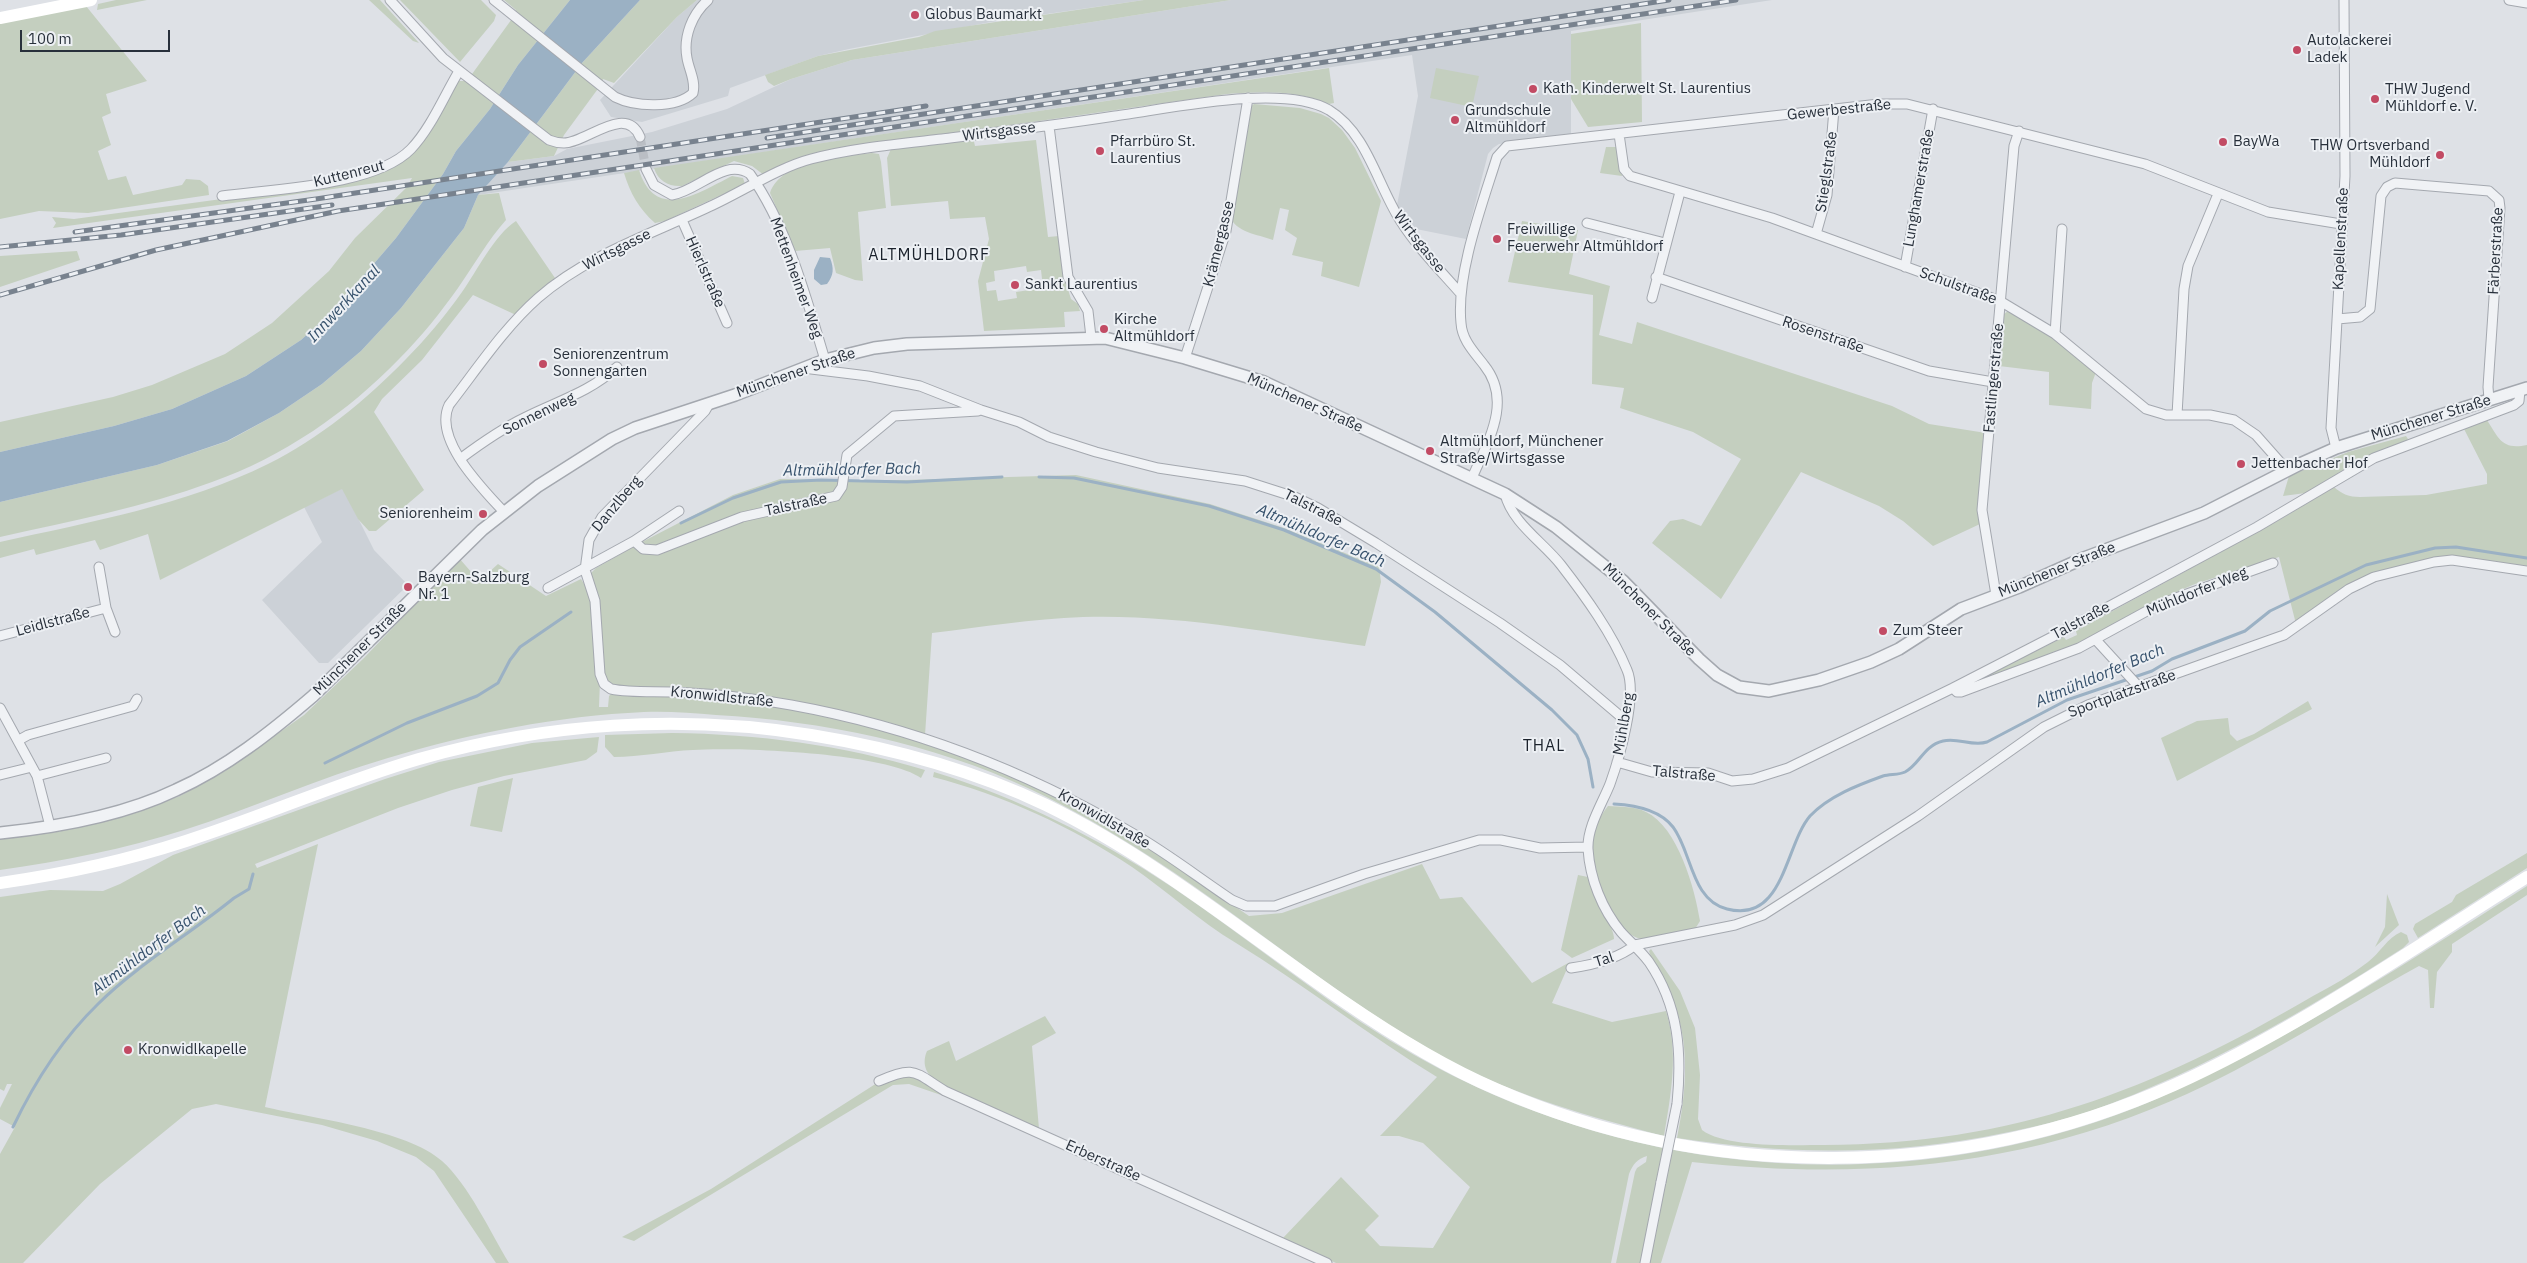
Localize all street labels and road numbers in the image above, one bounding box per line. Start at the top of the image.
street label: Gewerbestraße [1786,96,1892,124]
street label: Wirtsgasse [961,119,1037,145]
street label: Lunghamerstraße [1900,128,1938,248]
street label: Stieglstraße [1812,130,1842,214]
street label: Kuttenreut [312,157,386,191]
street label: Kapellenstraße [2329,187,2353,291]
street label: Krämergasse [1200,199,1238,289]
street label: Wirtsgasse [1389,207,1449,277]
street label: Färberstraße [2485,207,2507,295]
street label: Mettenheimer Weg [766,215,826,341]
street label: Wirtsgasse [580,225,654,275]
street label: Hierlstraße [681,234,729,310]
street label: Schulstraße [1917,264,1999,308]
street label: Rosenstraße [1780,313,1866,357]
street label: Fastlingerstraße [1980,322,2008,434]
street label: Münchener Straße [734,344,858,402]
street label: Münchener Straße [1244,369,1366,437]
street label: Sonnenweg [500,389,578,439]
street label: Münchener Straße [2369,391,2493,445]
street label: Danzlberg [588,472,646,536]
street label: Talstraße [1281,486,1345,530]
street label: Talstraße [763,490,829,520]
street label: Münchener Straße [1996,538,2118,602]
street label: Münchener Straße [1599,560,1699,660]
street label: Mühldorfer Weg [2144,564,2250,620]
street label: Talstraße [2049,598,2113,644]
street label: Münchener Straße [310,599,410,699]
street label: Leidlstraße [14,603,92,641]
street label: Sportplatzstraße [2066,666,2178,722]
street label: Kronwidlstraße [670,683,774,711]
street label: Mühlberg [1610,691,1638,757]
street label: Talstraße [1652,762,1716,786]
street label: Kronwidlstraße [1055,785,1153,853]
street label: Tal [1592,948,1616,972]
street label: Erberstraße [1063,1136,1143,1186]

